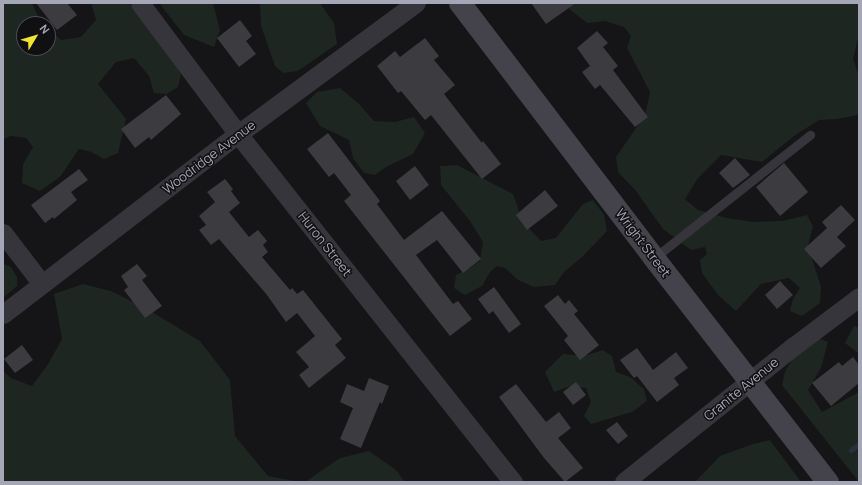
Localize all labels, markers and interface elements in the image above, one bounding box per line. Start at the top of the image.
north arrow [16,16,56,56]
text: N [37,21,53,37]
street label: Woodridge Avenue [159,117,259,197]
street label: Wright Street [612,206,674,280]
street label: Huron Street [295,209,355,279]
street label: Granite Avenue [701,354,781,424]

